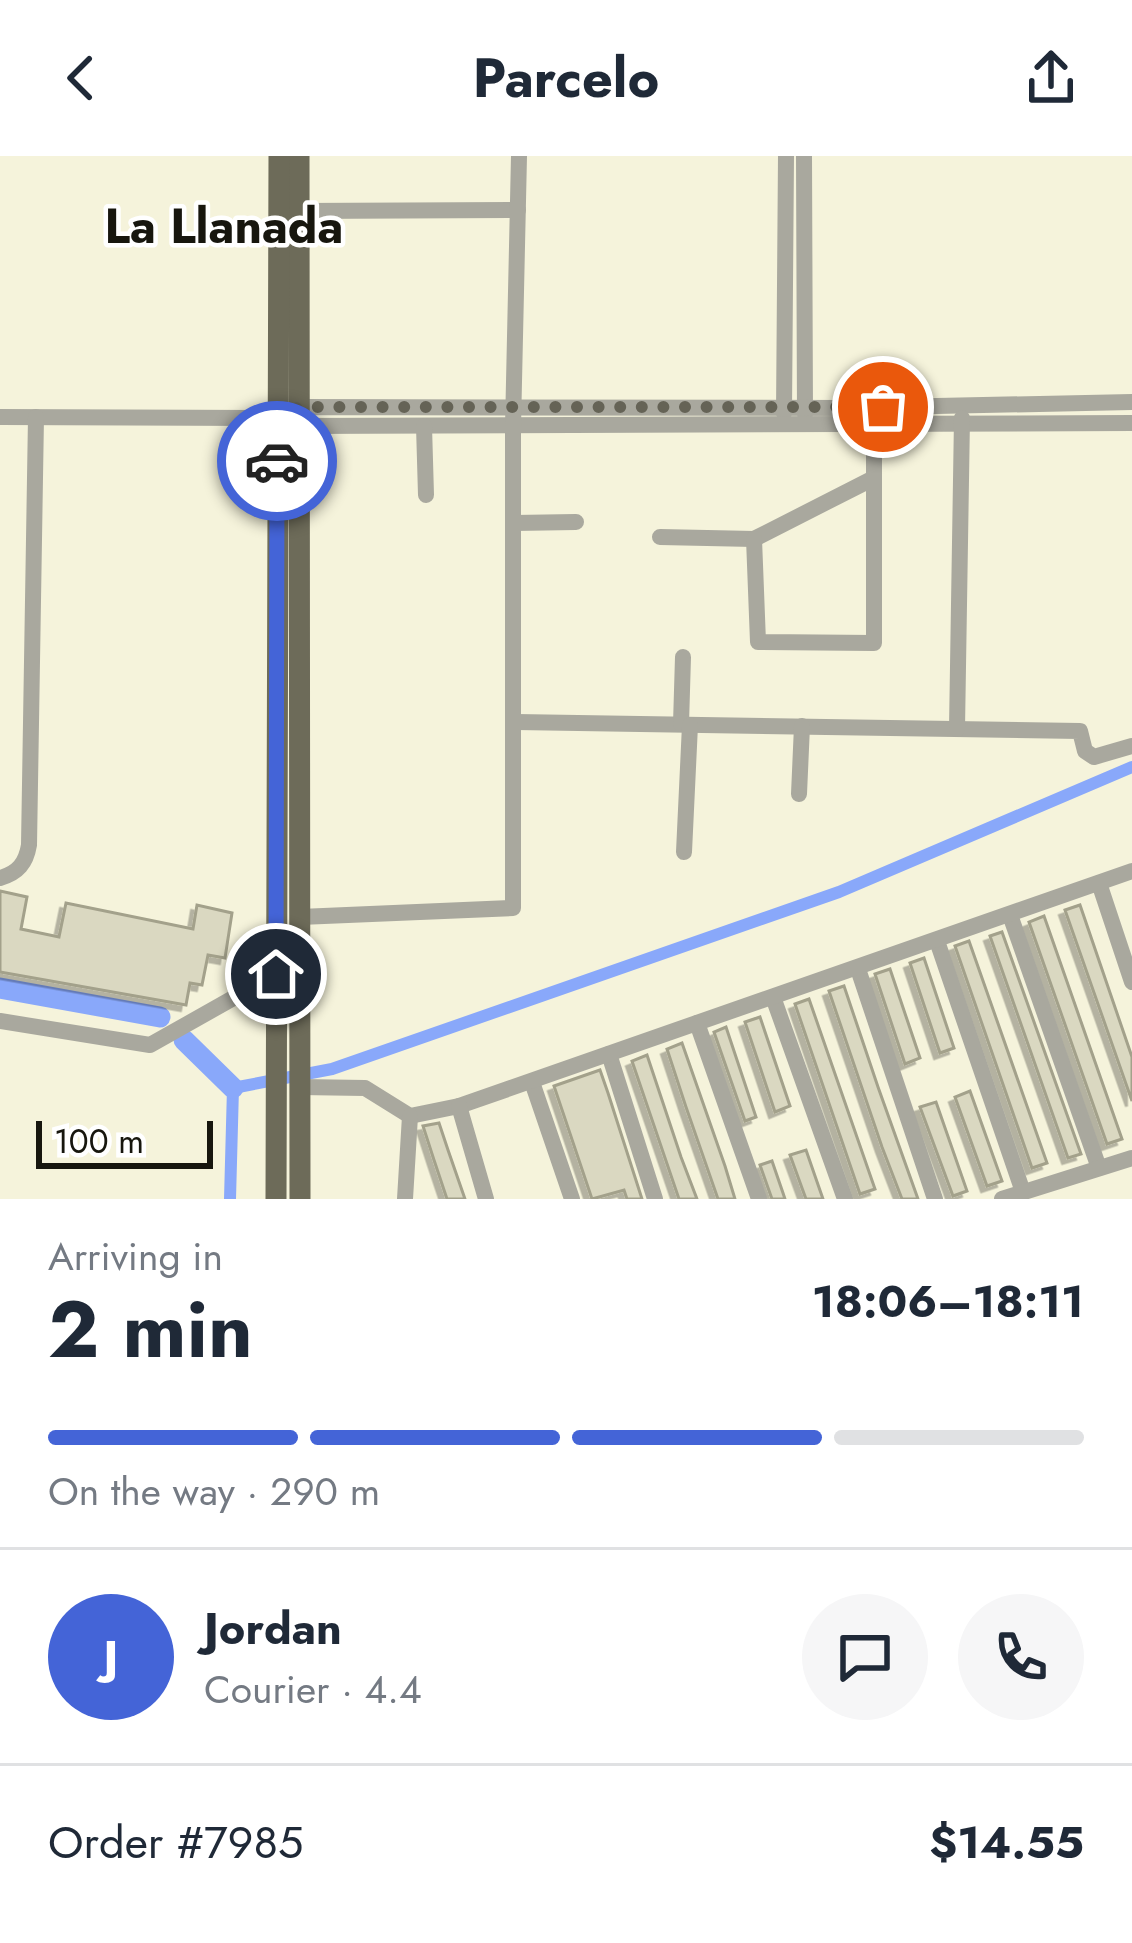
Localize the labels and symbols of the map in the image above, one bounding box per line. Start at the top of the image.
district label: La Llanada [105,192,343,261]
pin [832,356,934,458]
courier [217,401,337,521]
pin [225,923,327,1025]
scale bar [36,1115,213,1168]

